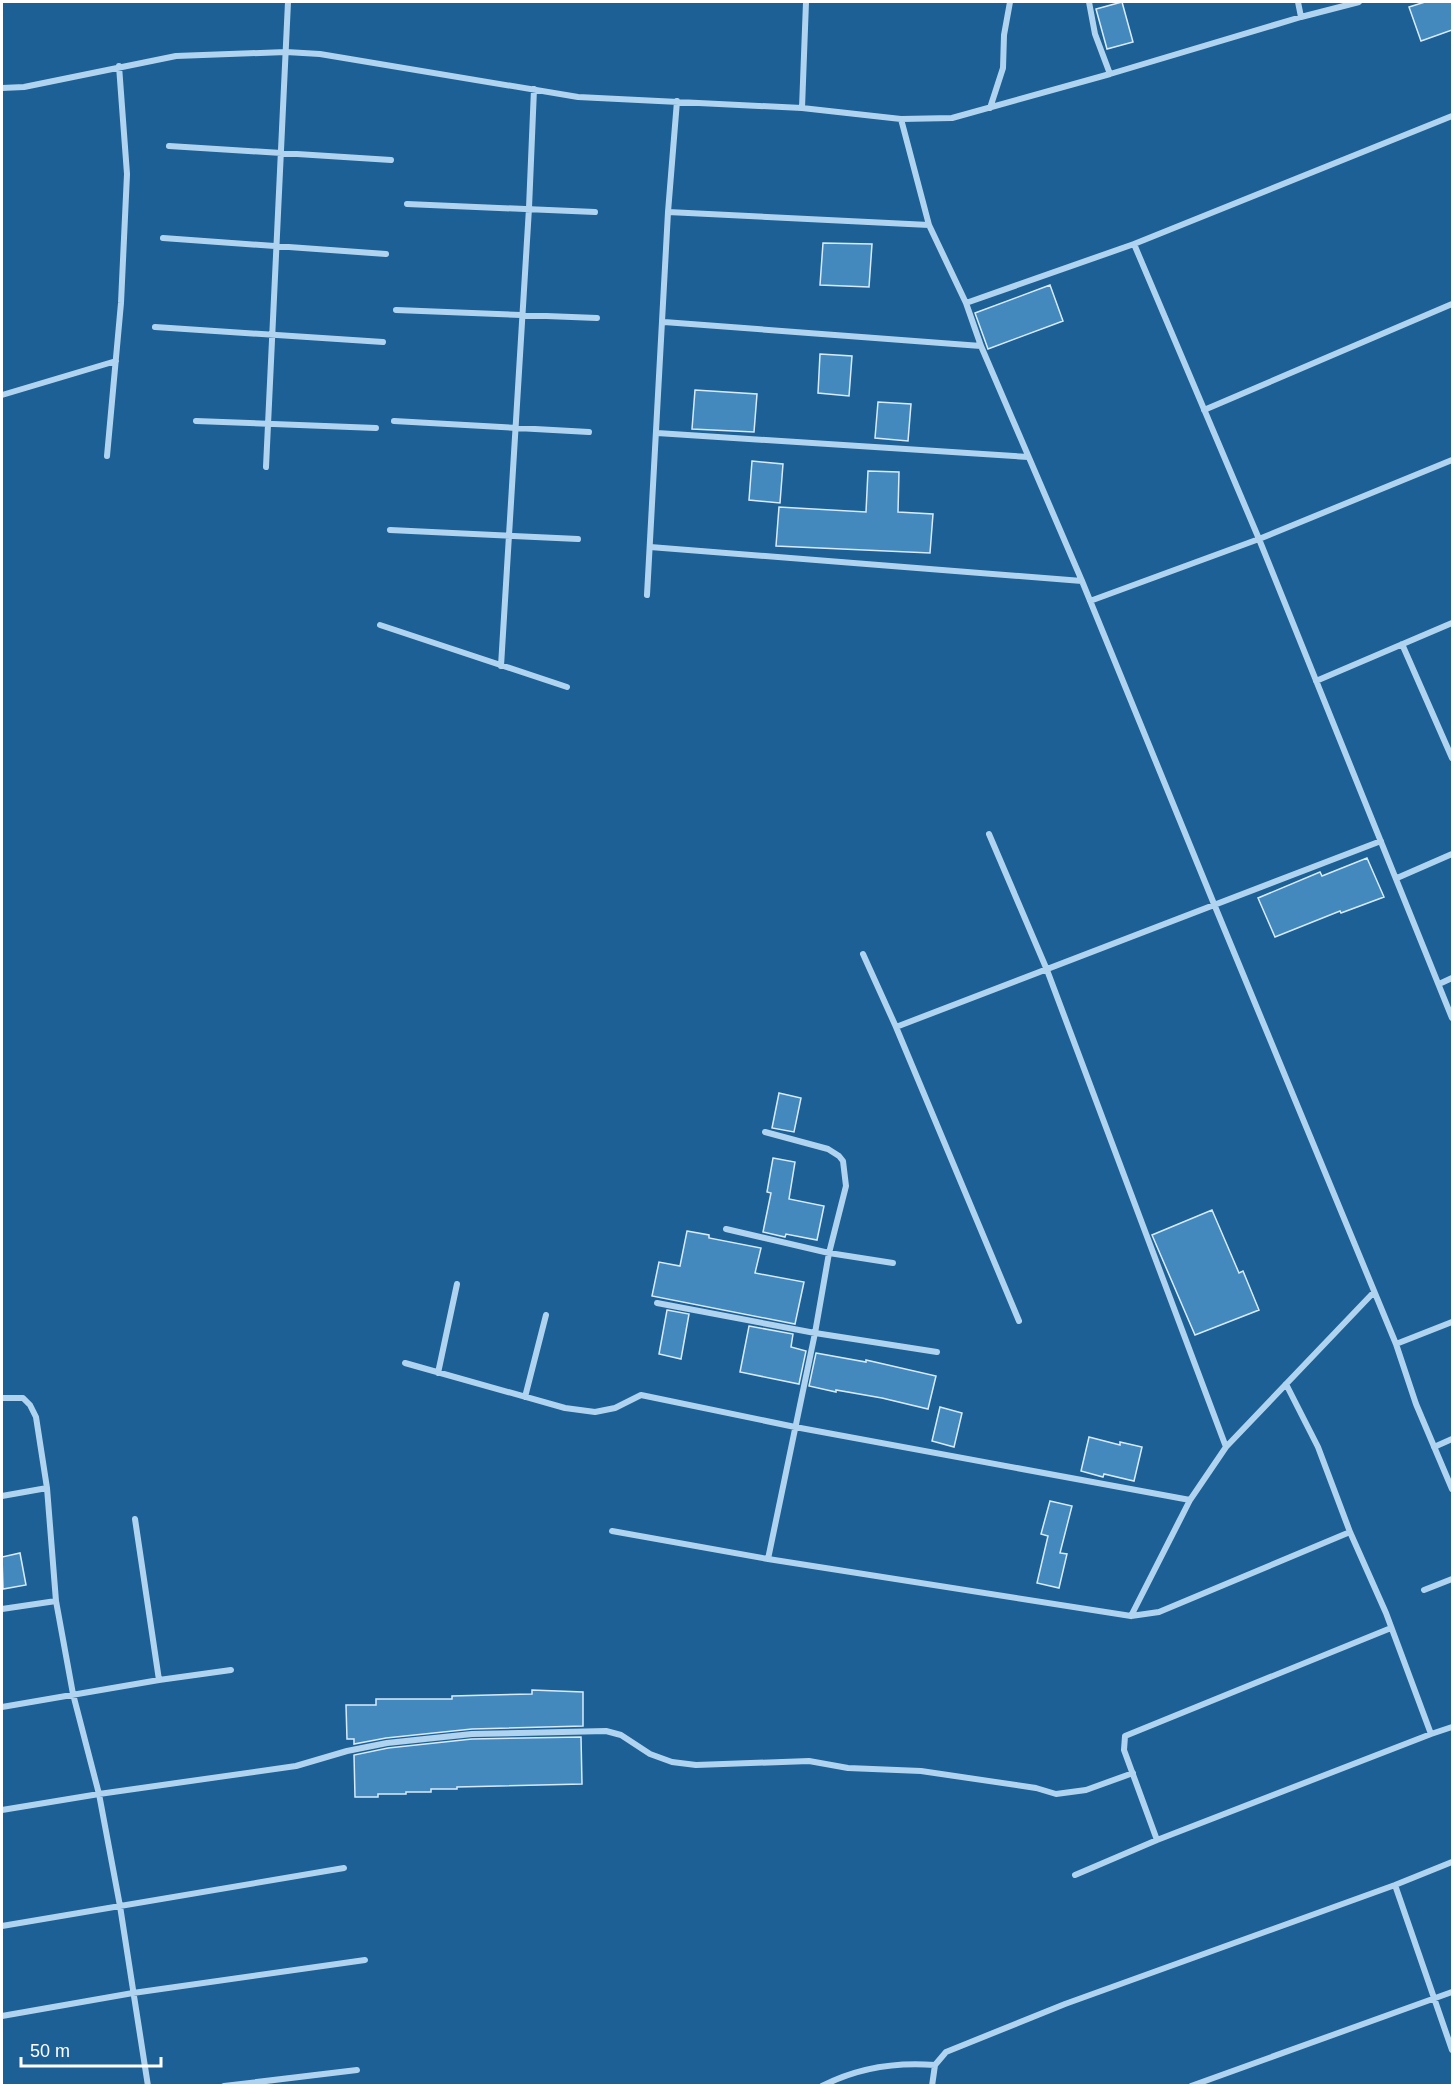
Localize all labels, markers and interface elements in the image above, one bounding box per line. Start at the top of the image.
scale bar [21,2030,160,2068]
text: 50 m [30,2041,70,2061]

